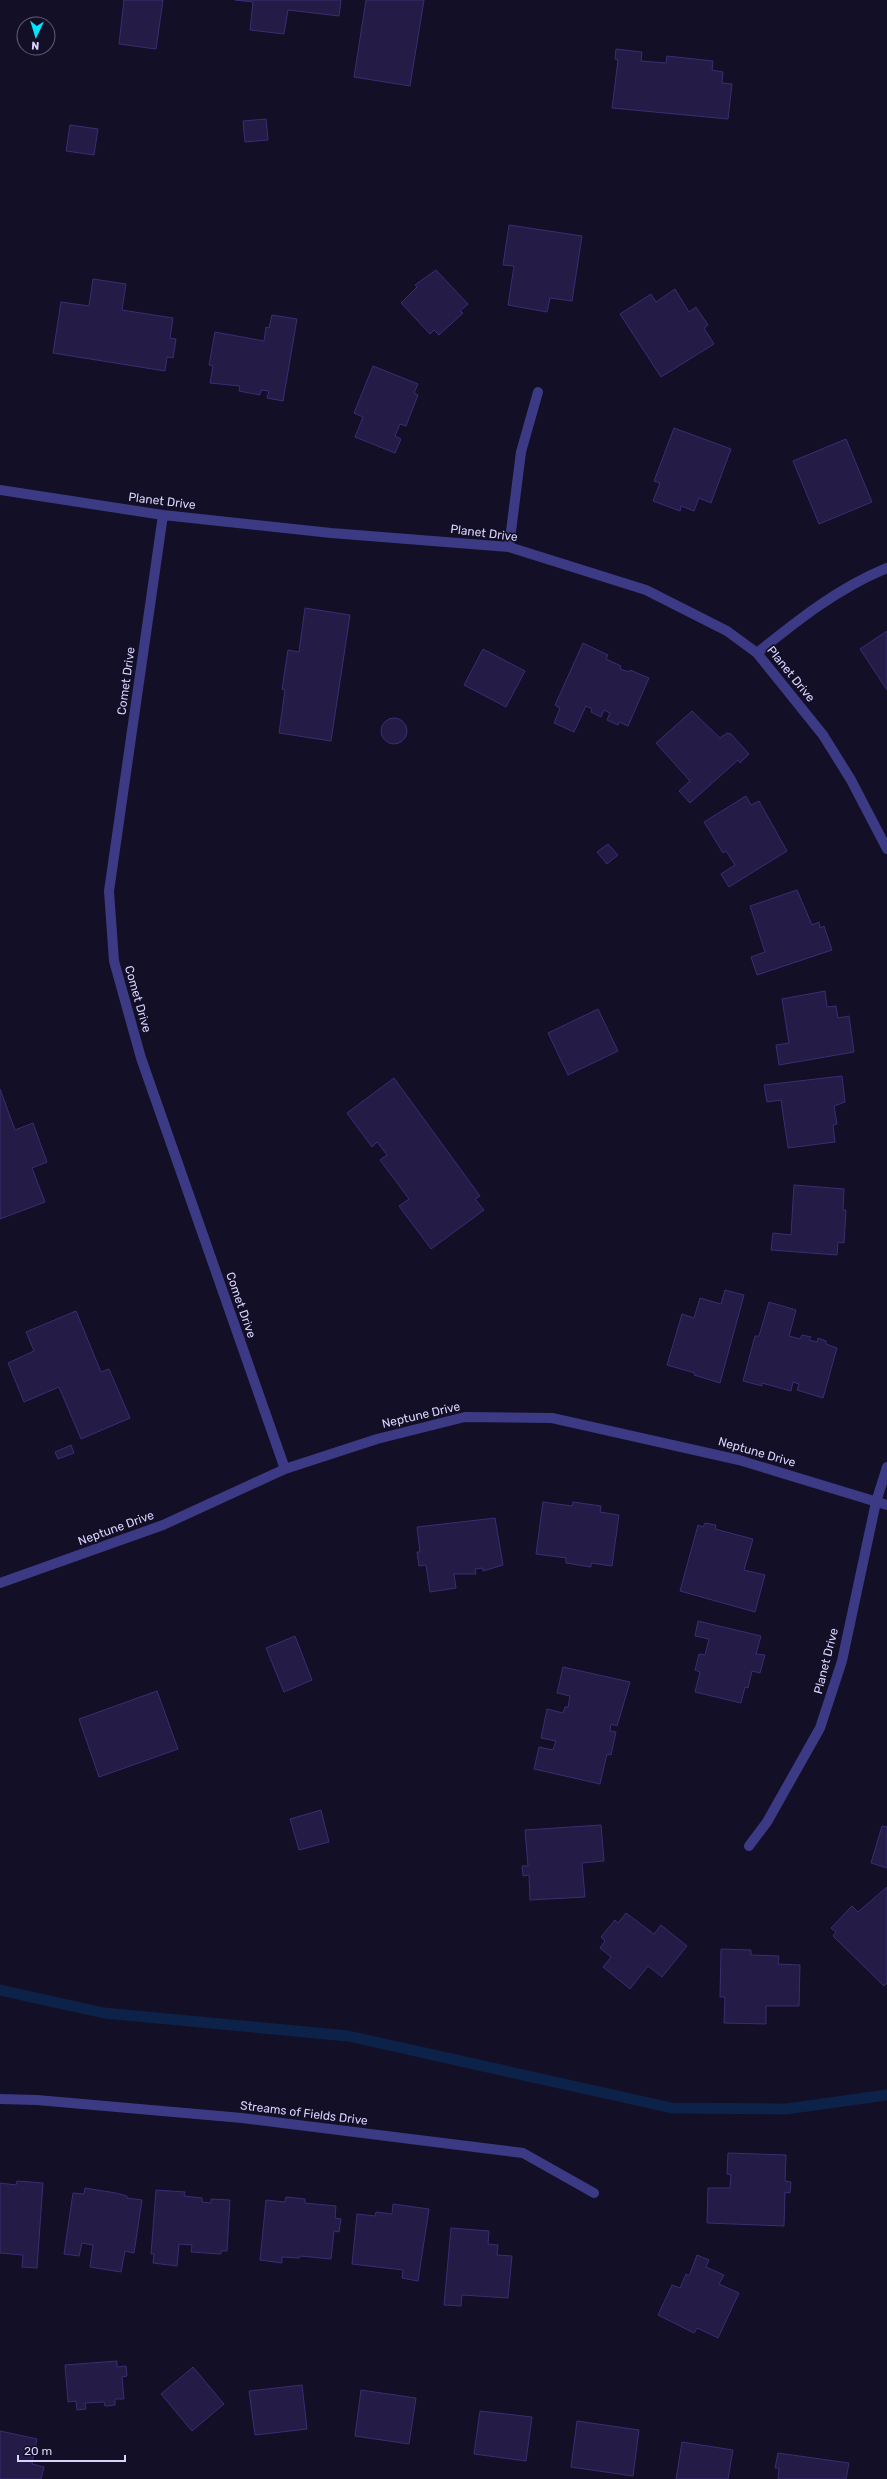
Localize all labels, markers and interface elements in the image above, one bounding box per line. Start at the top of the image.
north arrow [16,16,56,56]
text: N [31,39,40,52]
street label: Planet Drive [128,490,197,512]
street label: Planet Drive [450,522,519,544]
street label: Planet Drive [764,643,818,705]
street label: Comet Drive [114,646,138,716]
street label: Comet Drive [122,964,154,1034]
street label: Comet Drive [223,1270,259,1340]
street label: Neptune Drive [381,1399,462,1431]
street label: Neptune Drive [717,1434,798,1470]
street label: Neptune Drive [76,1508,156,1548]
street label: Planet Drive [811,1626,841,1696]
street label: Streams of Fields Drive [239,2098,369,2128]
scale bar [18,2437,125,2463]
text: 20 m [24,2444,52,2458]

